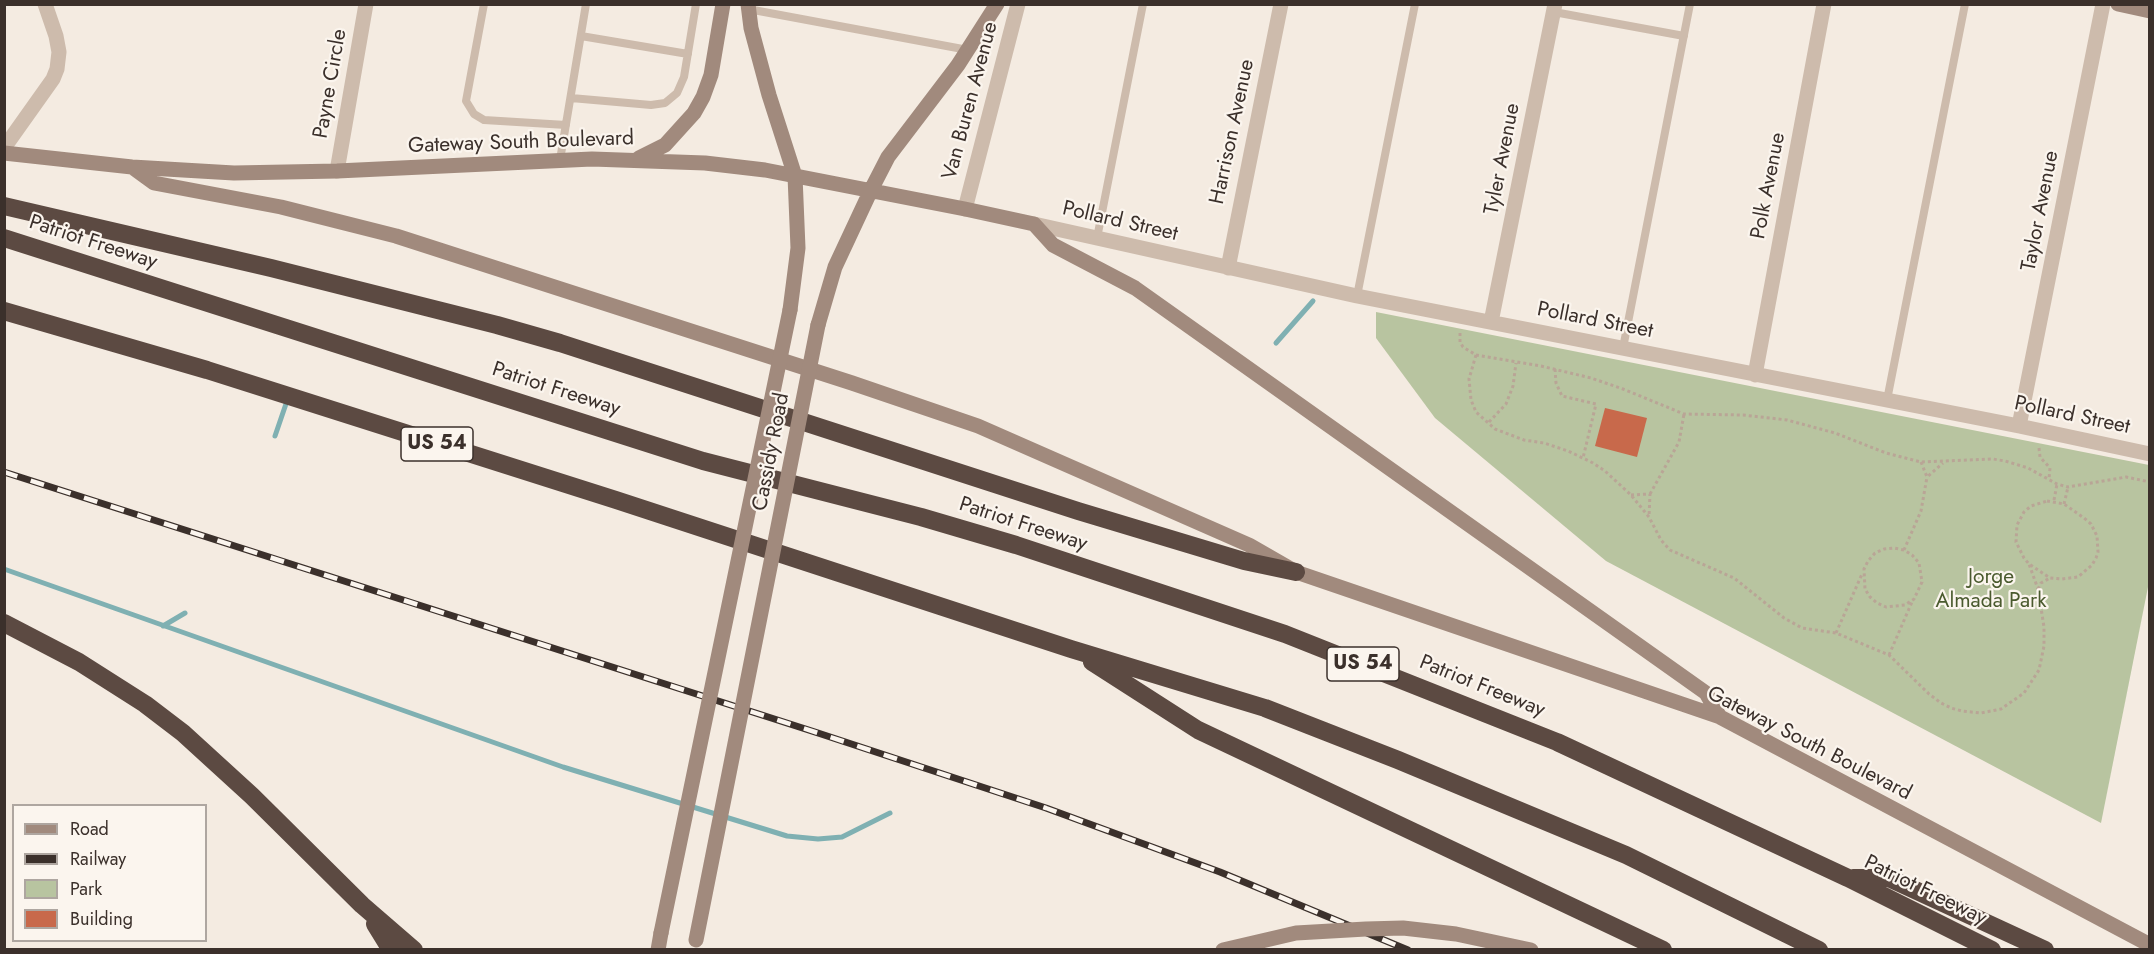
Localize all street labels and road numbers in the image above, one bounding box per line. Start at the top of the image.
street label: Van Buren Avenue [938,19,1004,183]
street label: Payne Circle [309,27,353,141]
street label: Harrison Avenue [1205,57,1261,207]
street label: Tyler Avenue [1480,101,1526,217]
street label: Gateway South Boulevard [408,126,634,160]
street label: Polk Avenue [1746,131,1792,241]
street label: Taylor Avenue [2017,149,2065,273]
street label: Pollard Street [1060,196,1180,248]
street label: Patriot Freeway [26,210,160,276]
street label: Pollard Street [1535,297,1655,345]
street label: Patriot Freeway [489,357,623,423]
street label: Cassidy Road [748,391,796,513]
street label: Pollard Street [2012,391,2132,441]
road number: US 54 [401,427,473,461]
street label: Patriot Freeway [956,492,1090,558]
road number: US 54 [1327,647,1399,681]
street label: Patriot Freeway [1415,650,1549,724]
street label: Gateway South Boulevard [1703,681,1915,807]
street label: Patriot Freeway [1860,850,1990,932]

